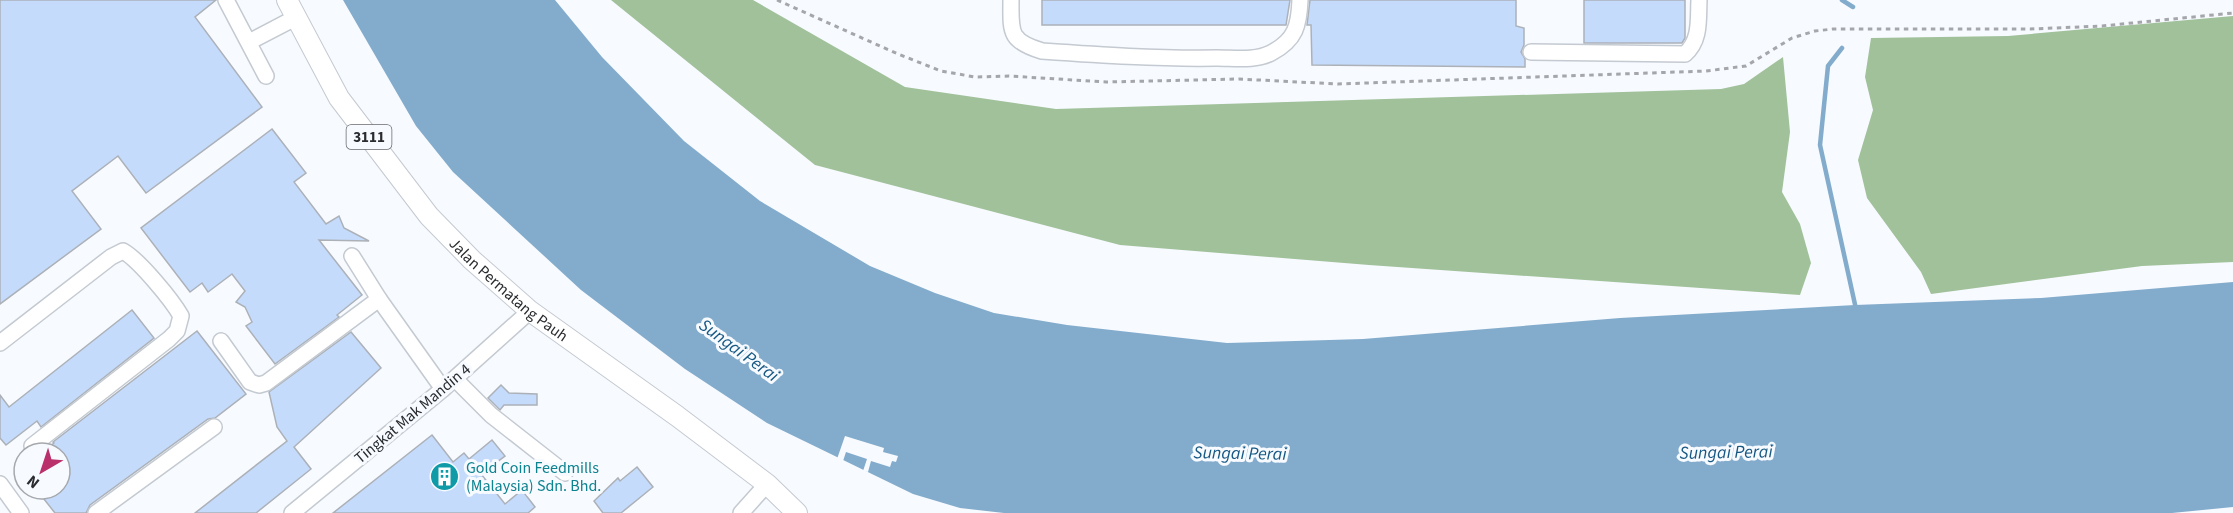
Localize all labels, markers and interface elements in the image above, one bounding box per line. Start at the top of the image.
road number: 3111 [346,125,392,149]
street label: Jalan Permatang Pauh [444,233,572,347]
water label: Sungai Perai [694,313,784,388]
street label: Tingkat Mak Mandin 4 [350,359,475,469]
water label: Sungai Perai [1679,439,1774,466]
water label: Sungai Perai [1193,440,1288,467]
north arrow [12,441,72,501]
place label: Gold Coin Feedmills (Malaysia) Sdn. Bhd. [466,457,601,497]
building icon: Gold Coin Feedmills (Malaysia) Sdn. Bhd. [429,460,461,492]
text: N [22,470,44,494]

